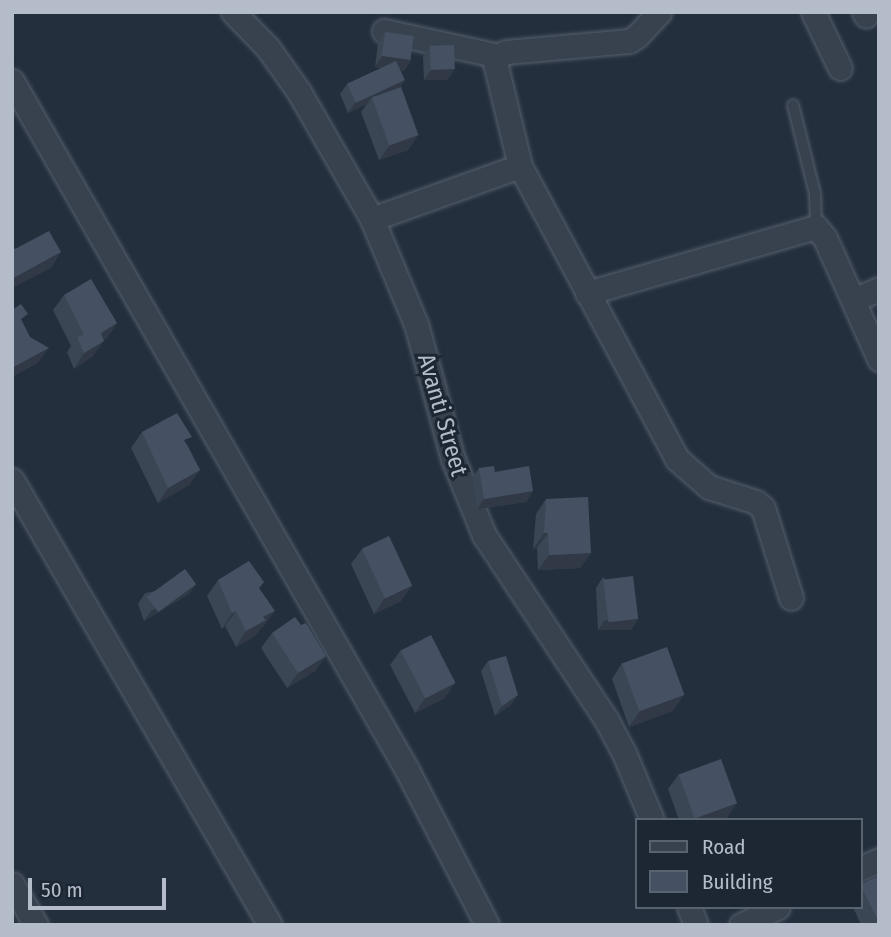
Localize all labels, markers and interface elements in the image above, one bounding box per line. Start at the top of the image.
street label: Avanti Street [411,351,473,479]
legend [636,818,863,909]
text: Road [702,834,746,860]
scale bar [32,864,170,908]
text: Building [702,869,773,895]
text: 50 m [41,877,83,903]

